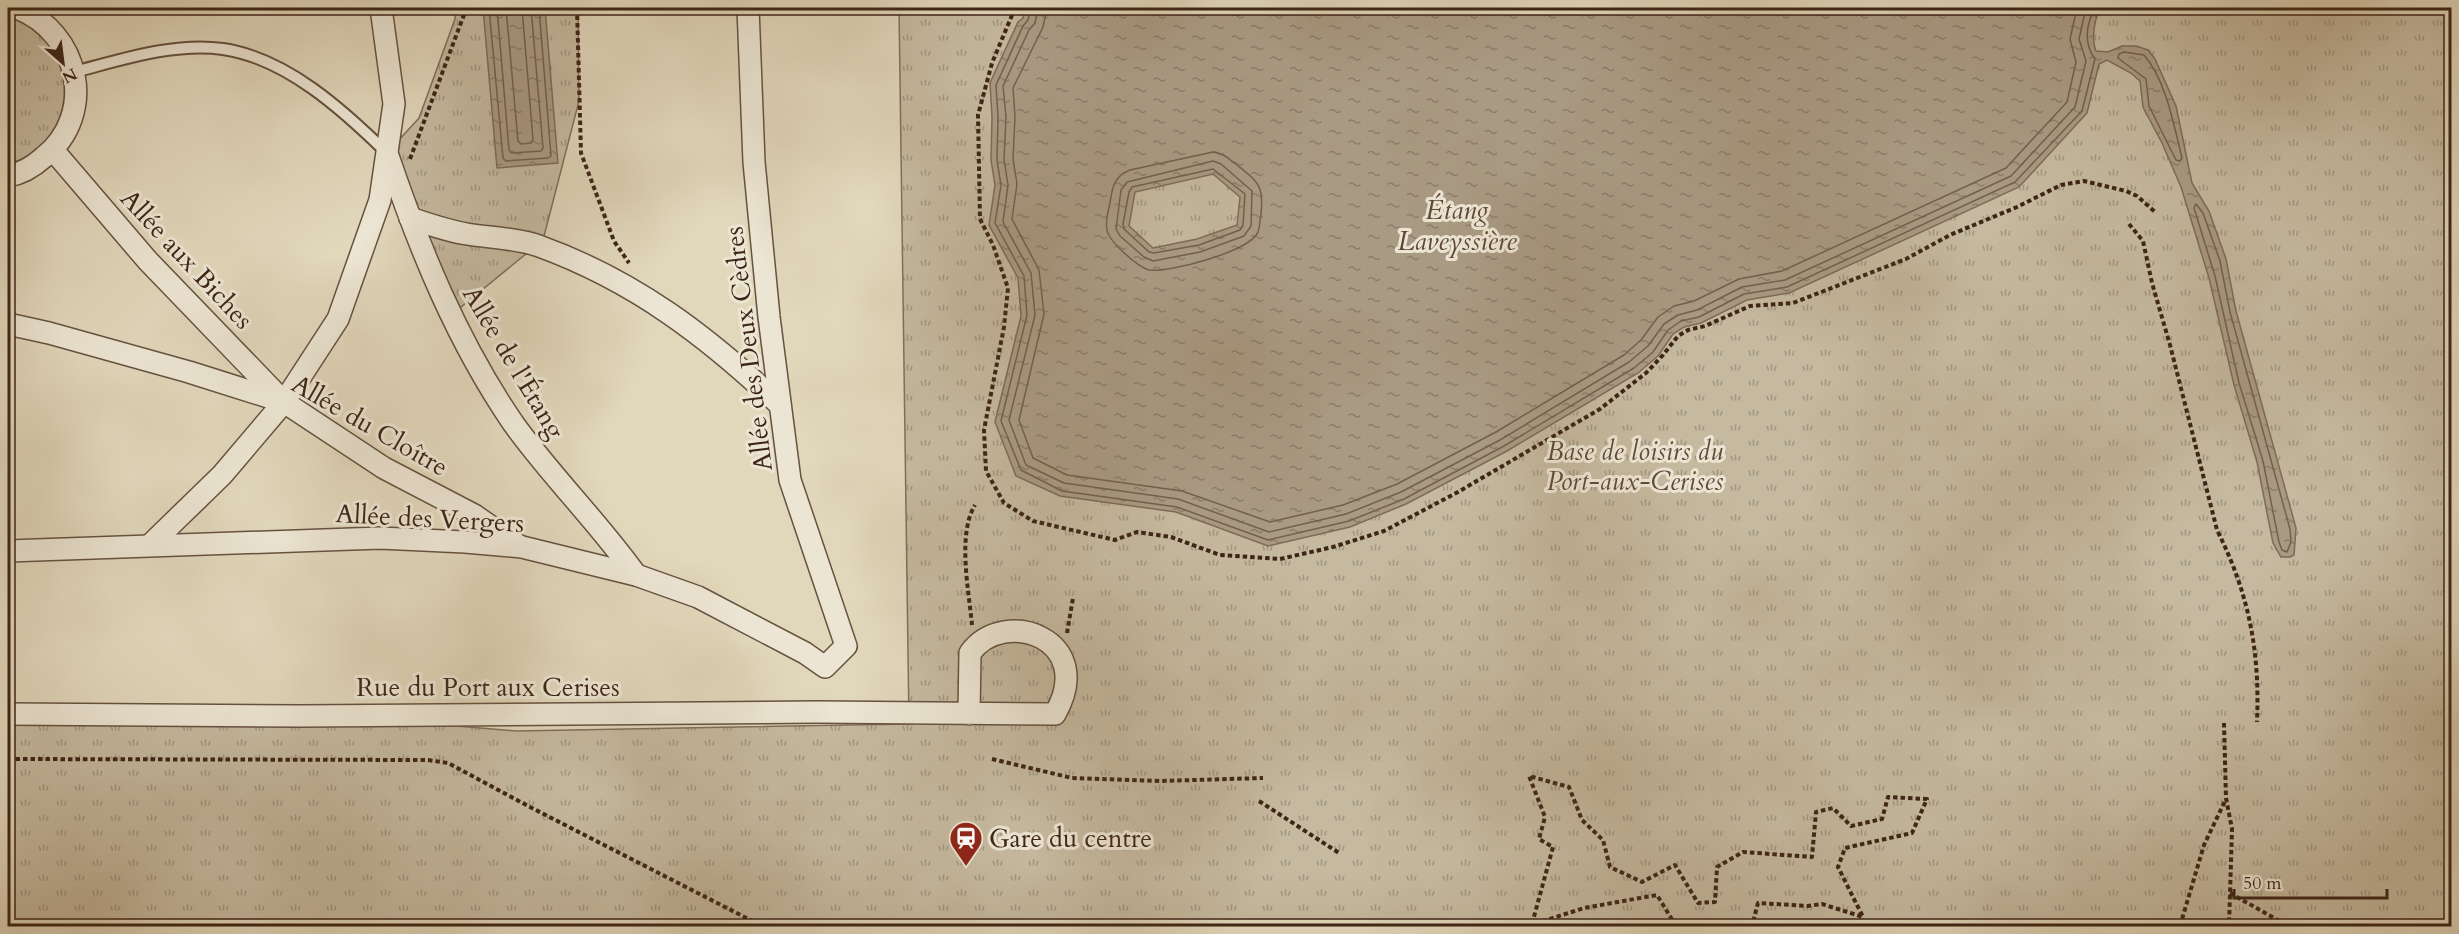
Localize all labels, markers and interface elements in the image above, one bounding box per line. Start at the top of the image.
north arrow [33,33,93,93]
text: N [58,62,81,88]
street label: Allée aux Biches [113,182,261,337]
water label: Étang Laveyssière [1397,192,1517,260]
street label: Allée des Deux Cèdres [716,225,781,473]
street label: Allée de l'Étang [454,279,573,445]
street label: Allée du Cloître [285,366,454,484]
park label: Base de loisirs du Port-aux-Cerises [1547,434,1723,499]
street label: Allée des Vergers [335,496,525,541]
street label: Rue du Port aux Cerises [356,670,620,705]
station icon: Gare du centre [948,820,984,867]
place label: Gare du centre [989,821,1152,856]
scale bar [2234,862,2387,900]
text: 50 m [2243,871,2282,896]

